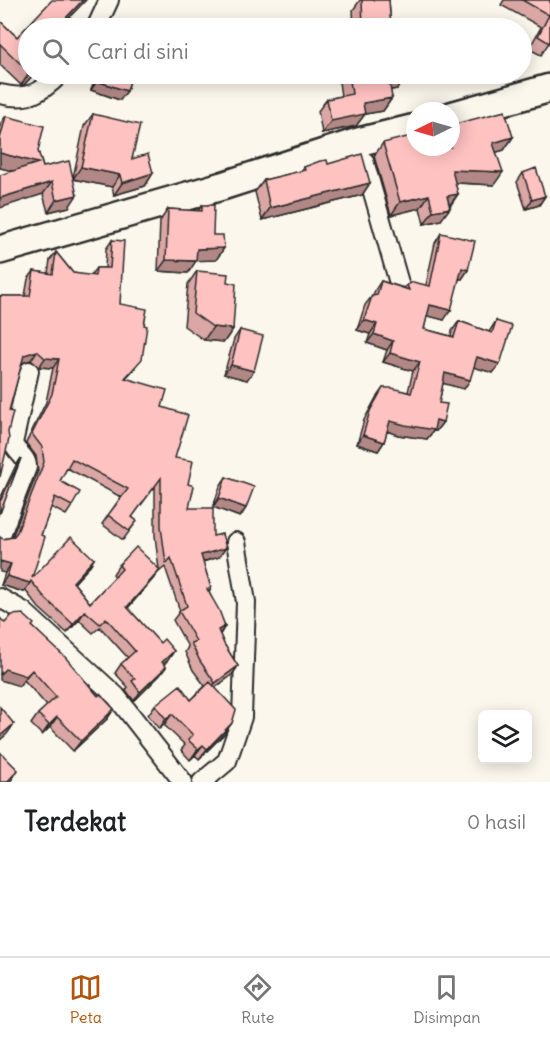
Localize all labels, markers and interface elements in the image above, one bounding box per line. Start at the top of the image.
search box [18,18,532,84]
icon: search [39,35,72,68]
text: Cari di sini [87,37,189,65]
north arrow [406,102,460,156]
map controls [478,710,532,764]
button: layers [478,710,532,764]
text: Terdekat [24,805,126,838]
text: 0 hasil [467,809,526,834]
tab: Peta [69,971,102,1027]
tab: Rute [241,971,274,1027]
tab: Disimpan [413,971,481,1027]

